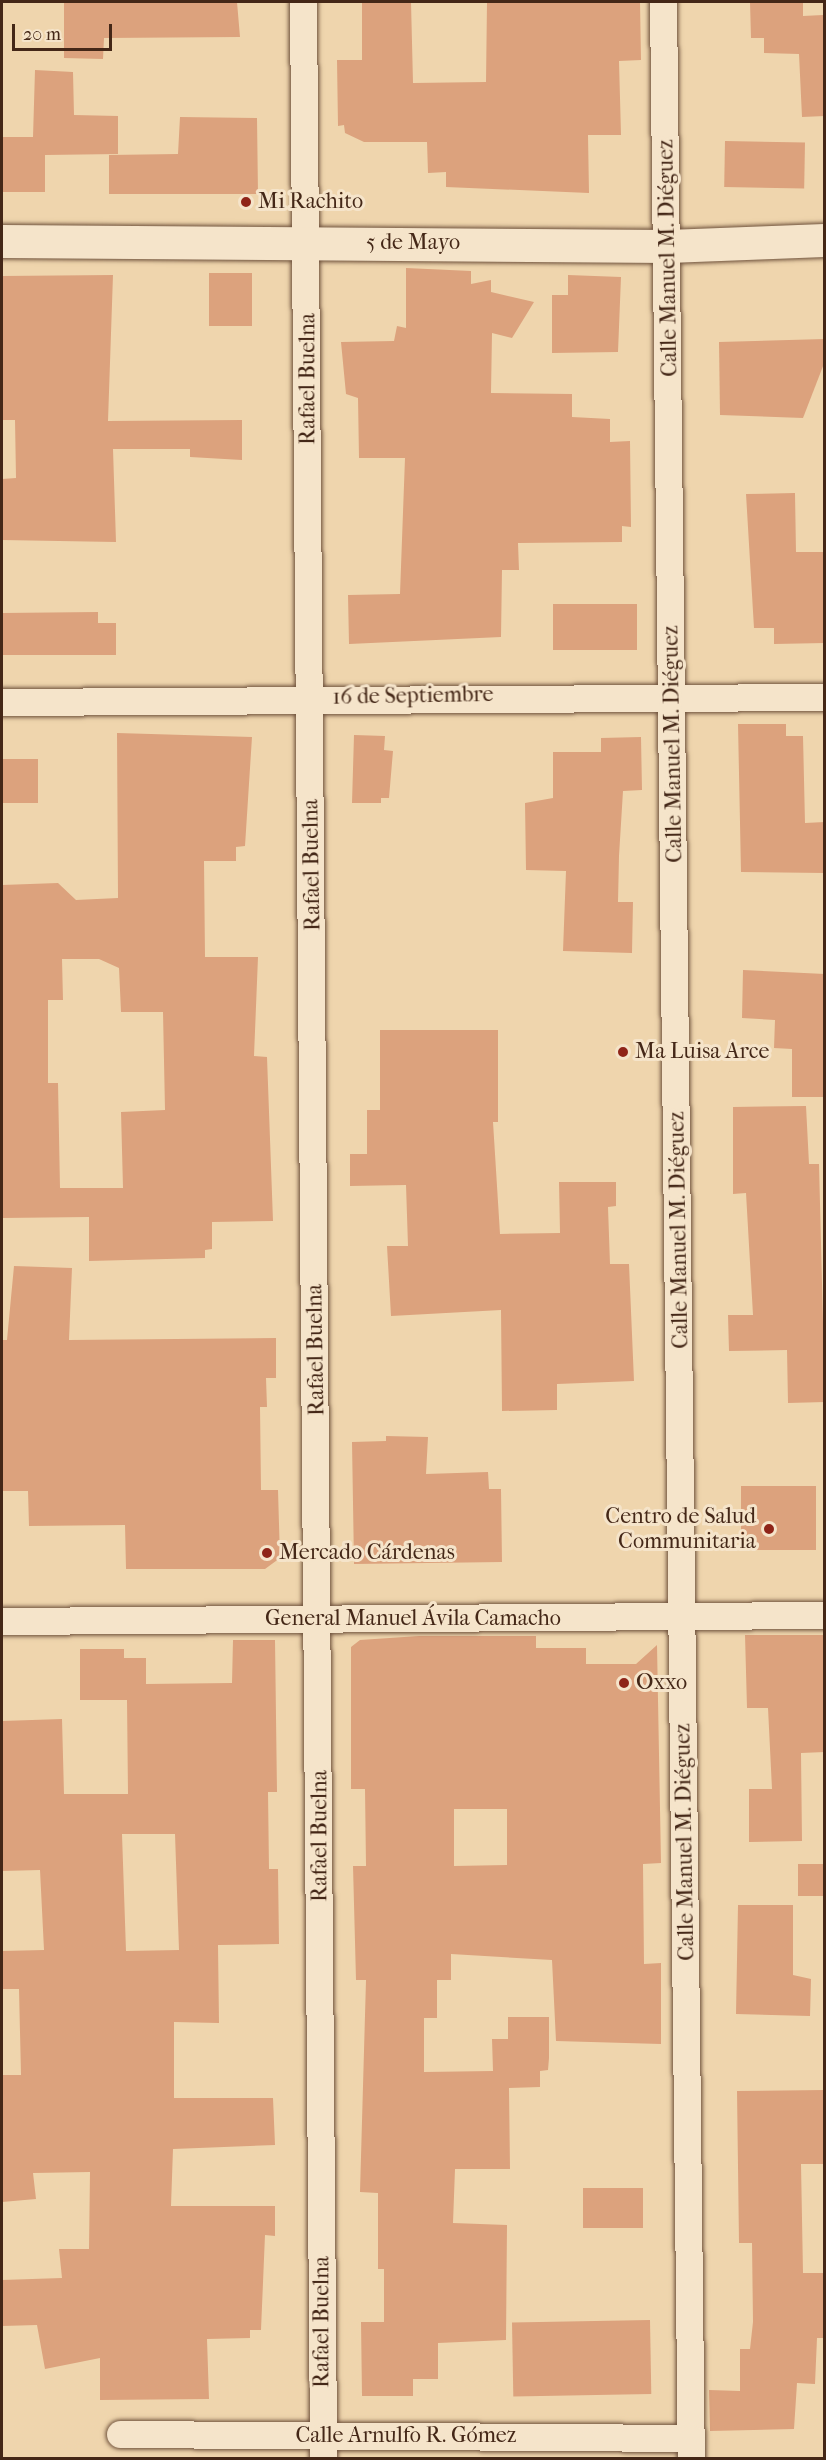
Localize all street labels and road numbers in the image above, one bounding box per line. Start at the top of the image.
street label: Calle Manuel M. Diéguez [653,139,683,377]
street label: 5 de Mayo [366,230,460,256]
street label: Rafael Buelna [295,313,321,445]
street label: Calle Manuel M. Diéguez [658,625,688,863]
street label: 16 de Septiembre [332,681,494,711]
street label: Rafael Buelna [298,799,326,931]
street label: Calle Manuel M. Diéguez [664,1111,694,1349]
street label: Rafael Buelna [302,1284,330,1416]
street label: General Manuel Ávila Camacho [265,1606,561,1632]
street label: Calle Manuel M. Diéguez [670,1723,700,1961]
street label: Rafael Buelna [307,1770,333,1902]
street label: Rafael Buelna [309,2256,335,2388]
street label: Calle Arnulfo R. Gómez [296,2423,516,2449]

